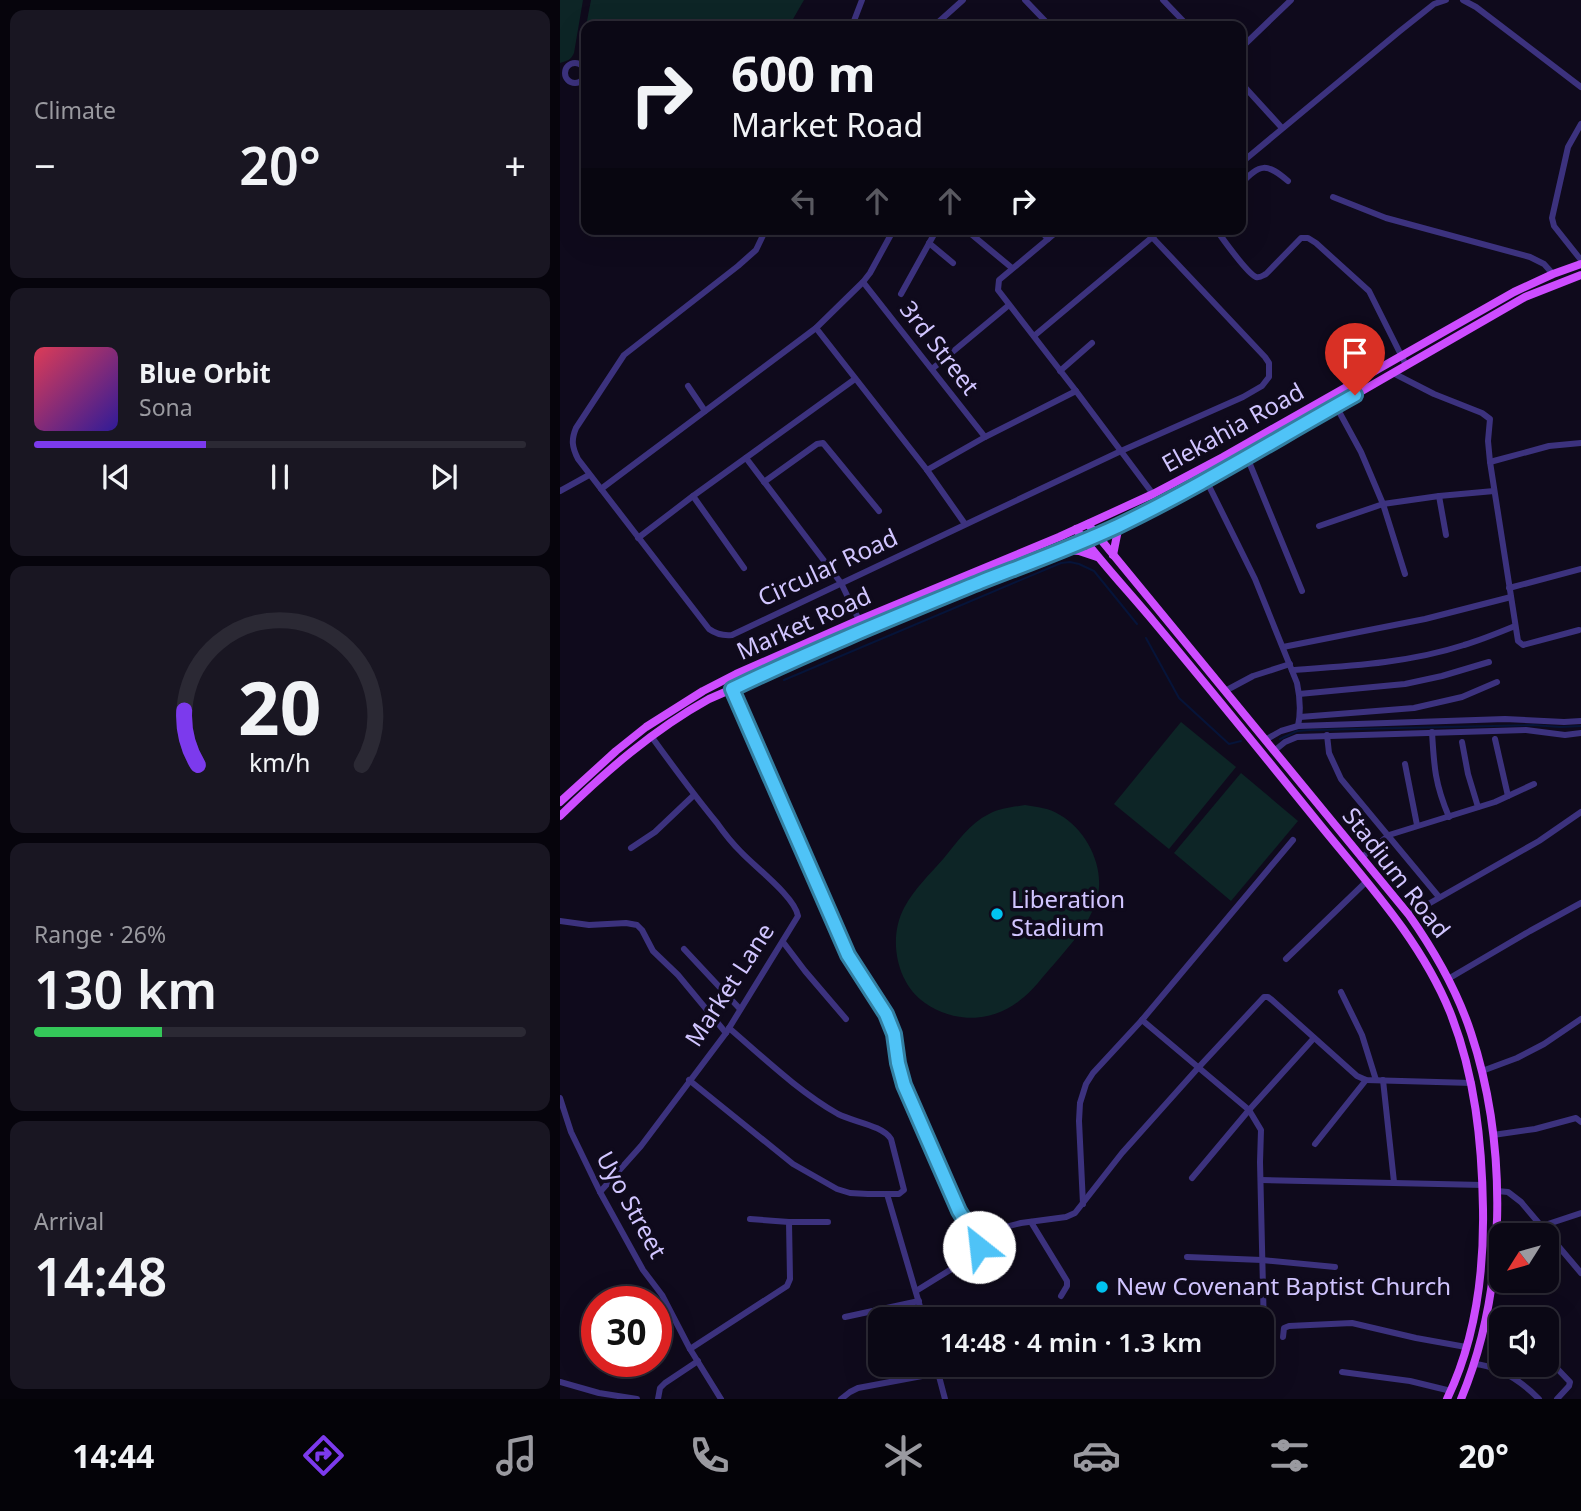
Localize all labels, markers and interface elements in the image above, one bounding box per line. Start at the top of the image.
text: 600 m [731,40,876,106]
icon: right [616,49,707,140]
text: Climate [34,94,116,126]
text: Market Road [731,103,923,146]
text: 20° [239,129,321,200]
text: − [34,139,56,191]
text: + [504,139,526,191]
icon: left [785,182,823,220]
icon: ahead [858,182,896,220]
icon: ahead [931,182,969,220]
icon: right [1004,182,1042,220]
street label: 3rd Street [893,293,988,401]
pin [1325,323,1385,395]
icon: arrive [1336,334,1374,372]
text: Blue Orbit [139,355,271,391]
street label: Elekahia Road [1155,374,1309,479]
text: Sona [139,391,193,423]
icon: previous [97,458,135,496]
icon: pause [261,458,299,496]
icon: next [425,458,463,496]
street label: Circular Road [752,520,903,613]
street label: Market Road [731,578,876,667]
text: 20 [238,658,322,757]
text: km/h [249,745,311,779]
street label: Stadium Road [1336,800,1459,944]
place label: Liberation Stadium [1011,882,1125,943]
marker: Liberation Stadium [989,906,1005,922]
street label: Market Lane [677,916,781,1052]
text: Range · 26% [34,918,166,950]
text: 130 km [34,953,217,1024]
street label: Uyo Street [589,1145,675,1264]
text: Arrival [34,1205,104,1237]
position arrow [942,1210,1016,1284]
north arrow [1489,1223,1559,1293]
map controls [1489,1223,1559,1377]
text: 14:48 [34,1240,167,1311]
place label: New Covenant Baptist Church [1116,1269,1451,1302]
marker: New Covenant Baptist Church [1094,1279,1110,1295]
speed limit sign: 30 [581,1286,672,1377]
button: sound [1489,1307,1559,1377]
text: 14:48 · 4 min · 1.3 km [940,1324,1202,1360]
icon: directions [299,1431,348,1480]
icon: music [492,1431,541,1480]
icon: phone [685,1431,734,1480]
icon: climate [879,1431,928,1480]
icon: car [1072,1431,1121,1480]
icon: filters [1265,1431,1314,1480]
text: 14:44 [72,1434,154,1477]
text: 20° [1459,1434,1509,1477]

